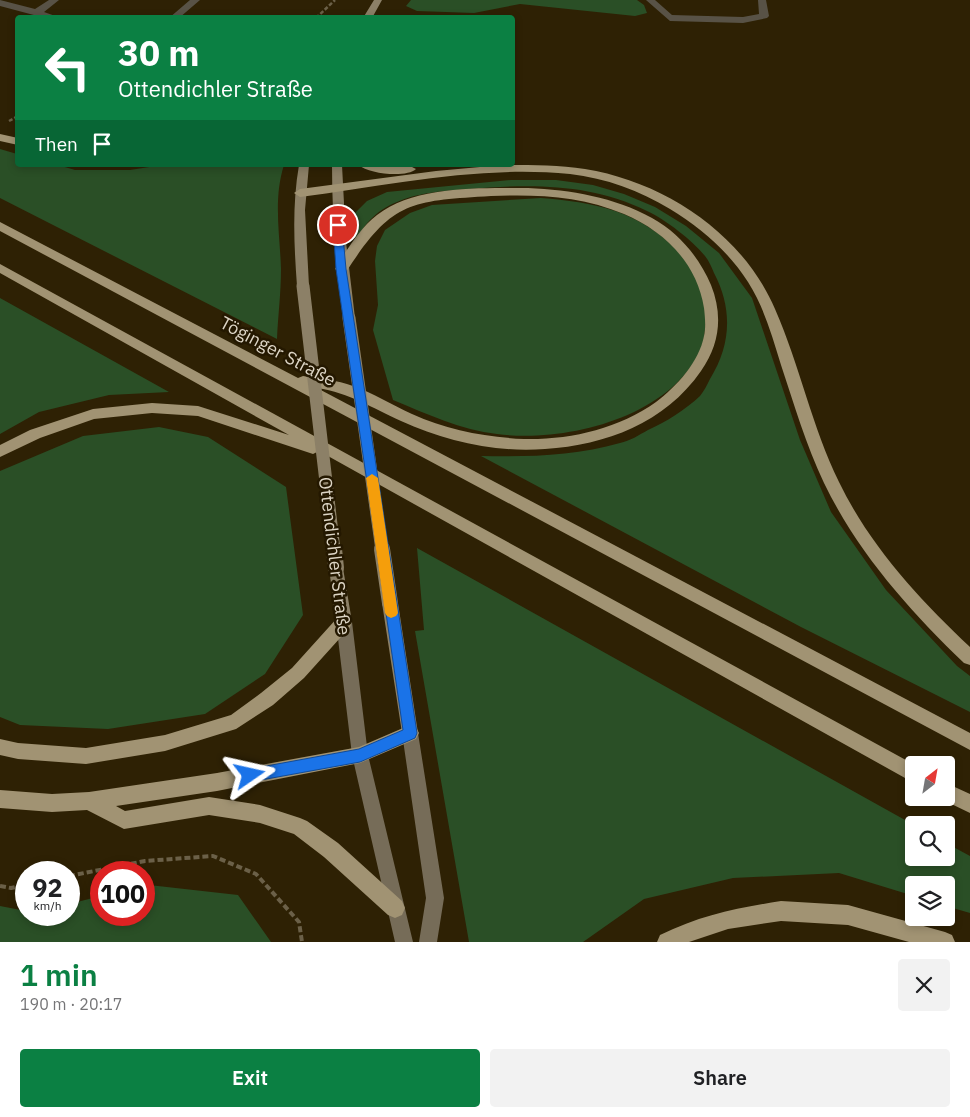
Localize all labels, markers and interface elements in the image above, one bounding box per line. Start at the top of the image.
text: 30 m [118,30,200,76]
icon: left [35,35,100,100]
text: Ottendichler Straße [118,74,313,103]
icon: arrive [88,130,116,158]
text: Then [35,132,78,156]
pin [317,204,359,246]
icon: arrive [324,211,352,239]
street label: Töginger Straße [216,311,340,391]
street label: Ottendichler Straße [314,475,356,637]
position arrow [223,748,275,800]
north arrow [905,756,955,806]
map controls [905,756,955,926]
button: search [905,816,955,866]
speed limit sign: 100 [90,861,155,926]
text: 92 [32,871,63,904]
button: layers [905,876,955,926]
text: km/h [33,898,62,913]
text: 1 min [20,955,98,994]
button: close [898,959,950,1011]
text: 190 m · 20:17 [20,994,122,1014]
button: Exit [20,1049,480,1107]
button: Share [490,1049,950,1107]

